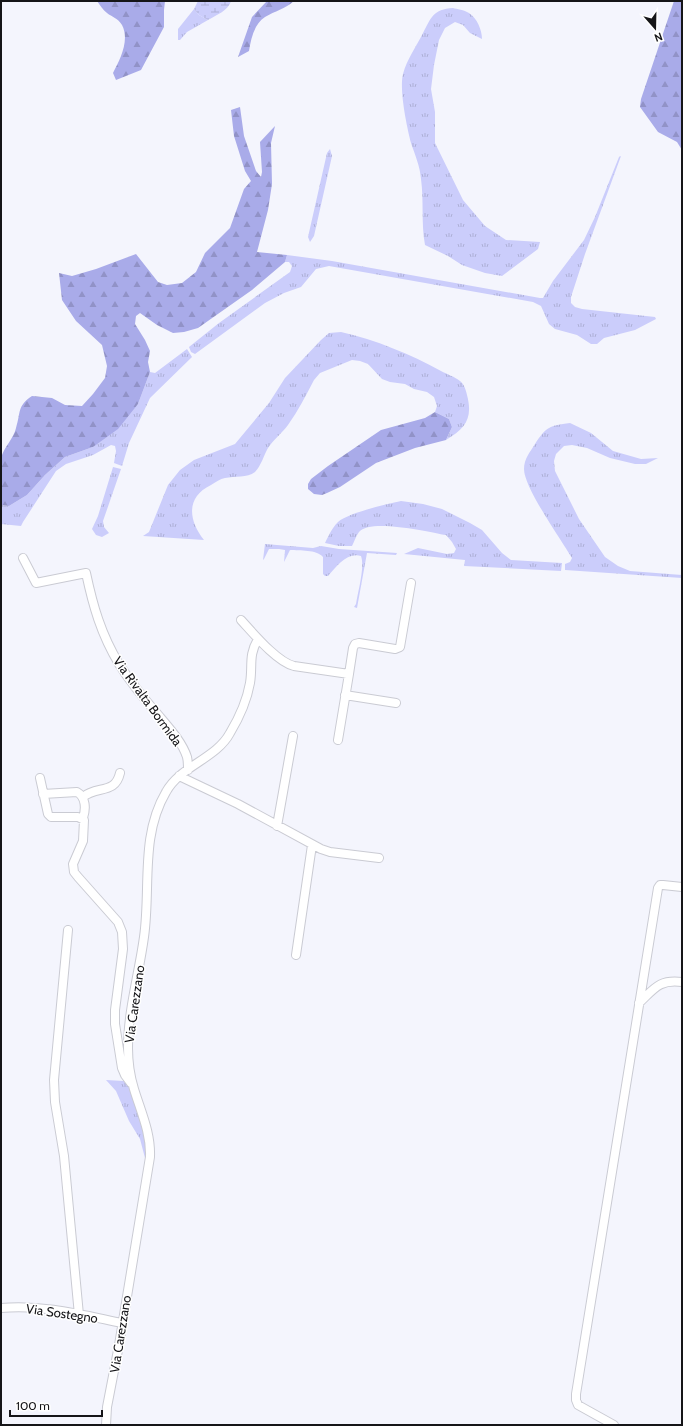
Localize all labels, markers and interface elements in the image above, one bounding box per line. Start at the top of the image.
north arrow [635,8,675,48]
text: N [652,29,664,45]
street label: Via Rivalta Bormida [110,653,186,749]
street label: Via Carezzano [121,964,147,1044]
street label: Via Carezzano [106,1294,134,1374]
street label: Via Sostegno [25,1300,99,1326]
scale bar [10,1392,102,1418]
text: 100 m [16,1398,50,1413]

